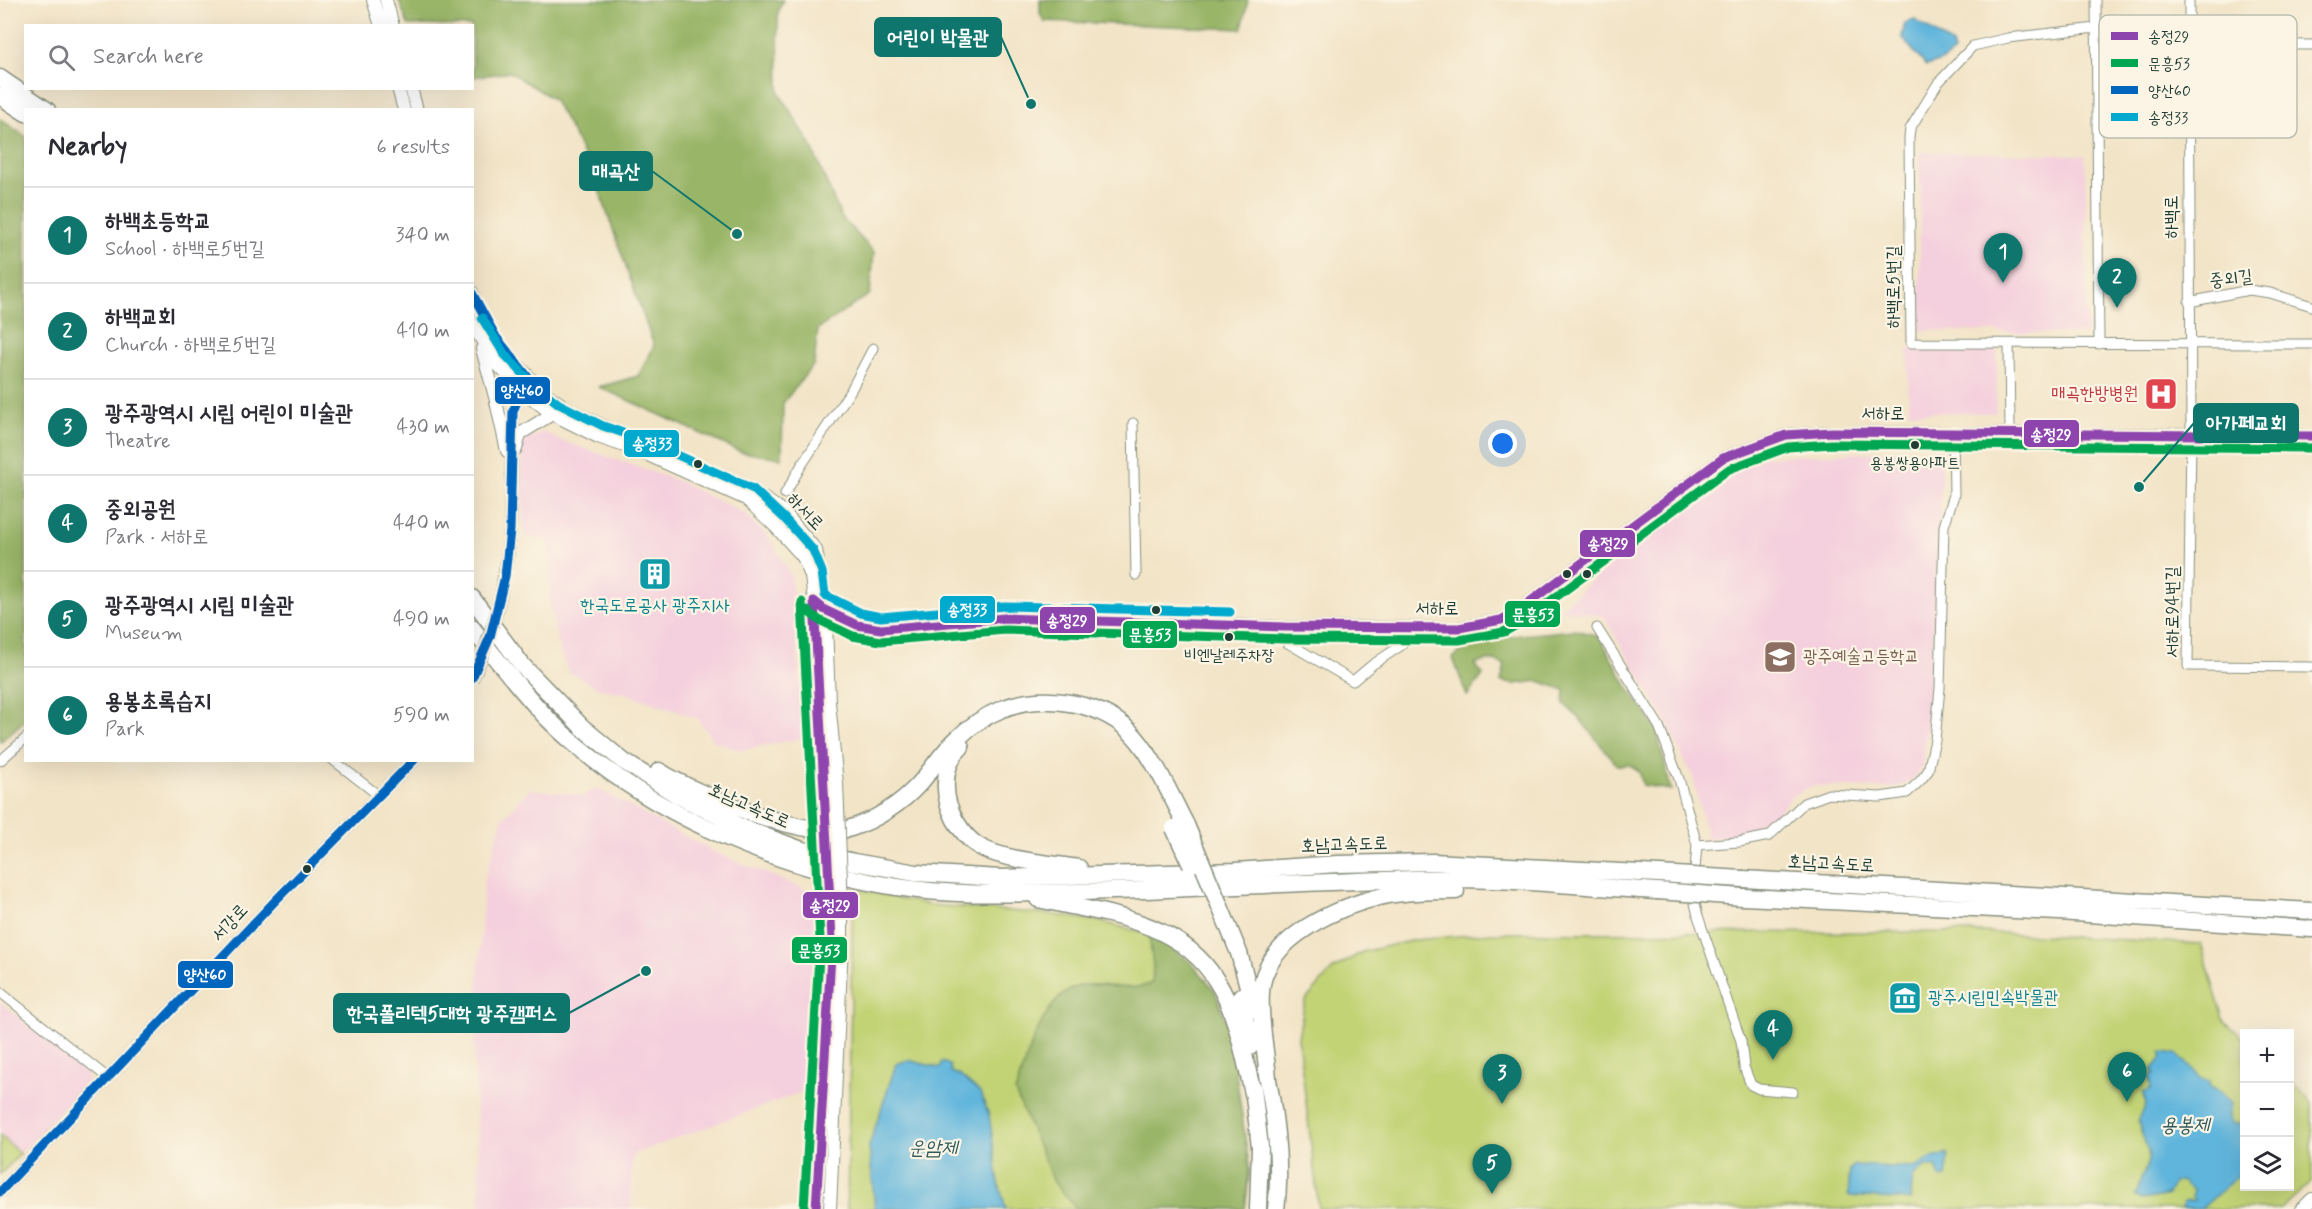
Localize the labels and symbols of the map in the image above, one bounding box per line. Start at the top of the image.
legend [2099,15,2297,138]
callout: 어린이 박물관 [875,18,1001,56]
text: 어린이 박물관 [887,25,989,52]
text: 송정29 [2148,27,2190,48]
text: 문흥53 [2148,54,2190,75]
text: 양산60 [2148,81,2191,102]
text: 송정33 [2148,108,2188,129]
callout: 매곡산 [580,152,652,190]
text: 매곡산 [592,159,640,186]
street label: 하백로 [2160,195,2184,239]
pin: 1 [1984,234,2022,283]
street label: 하백로5번길 [1882,245,1906,329]
pin: 2 [2098,258,2136,308]
street label: 중외길 [2208,264,2255,294]
line badge: 양산60 [494,376,551,405]
hospital icon: 매곡한방병원 [2143,376,2179,412]
text: 양산60 [501,381,543,402]
place label: 매곡한방병원 [2051,382,2138,406]
street label: 서하로 [1861,402,1905,426]
callout: 아가페교회 [2194,404,2298,442]
text: 아가페교회 [2206,411,2286,438]
line badge: 송정29 [2023,419,2080,448]
text: 송정29 [2030,425,2072,446]
line badge: 송정33 [623,429,680,458]
your location [1488,429,1517,458]
text: 송정33 [632,434,673,455]
marker: 용봉쌍용아파트 [1909,439,1921,451]
place label: 용봉쌍용아파트 [1870,453,1960,474]
unlabelled marker [692,458,704,470]
street label: 하서로 [781,488,829,536]
line badge: 송정29 [1579,529,1636,558]
text: 송정29 [1587,534,1629,555]
building icon: 한국도로공사 광주지사 [637,556,673,592]
street label: 서하로94번길 [2161,566,2185,658]
unlabelled marker [1561,568,1573,580]
unlabelled marker [1581,568,1593,580]
place label: 한국도로공사 광주지사 [580,594,730,618]
line badge: 송정33 [939,595,996,624]
street label: 서하로 [1415,597,1459,621]
text: 송정33 [947,600,988,621]
line badge: 문흥53 [1504,600,1561,628]
unlabelled marker [1150,604,1162,616]
text: 문흥53 [1512,605,1555,626]
line badge: 송정29 [1039,606,1096,634]
text: 송정29 [1046,611,1088,632]
line badge: 문흥53 [1122,620,1178,649]
text: 문흥53 [1129,625,1172,646]
marker: 비엔날레주차장 [1223,631,1235,643]
school or university icon: 광주예술고등학교 [1762,639,1798,675]
place label: 비엔날레주차장 [1184,645,1274,666]
place label: 광주예술고등학교 [1803,645,1919,669]
street label: 호남고속도로 [704,777,794,835]
street label: 호남고속도로 [1300,831,1388,859]
street label: 호남고속도로 [1787,850,1875,878]
unlabelled marker [301,863,313,875]
line badge: 송정29 [802,891,859,919]
text: 송정29 [809,896,851,917]
street label: 서강로 [206,899,254,947]
line badge: 문흥53 [791,936,848,964]
text: 문흥53 [798,941,841,962]
line badge: 양산60 [177,960,234,989]
text: 양산60 [184,965,226,986]
museum icon: 광주시립민속박물관 [1887,980,1923,1016]
place label: 광주시립민속박물관 [1928,986,2058,1010]
callout: 한국폴리텍5대학 광주캠퍼스 [334,994,569,1032]
text: 한국폴리텍5대학 광주캠퍼스 [346,1001,557,1028]
pin: 4 [1754,1010,1792,1060]
pin: 6 [2108,1052,2146,1102]
pin: 3 [1482,1054,1522,1104]
water label: 용봉제 [2161,1112,2212,1139]
water label: 운암제 [909,1135,960,1162]
pin: 5 [1472,1144,1512,1194]

